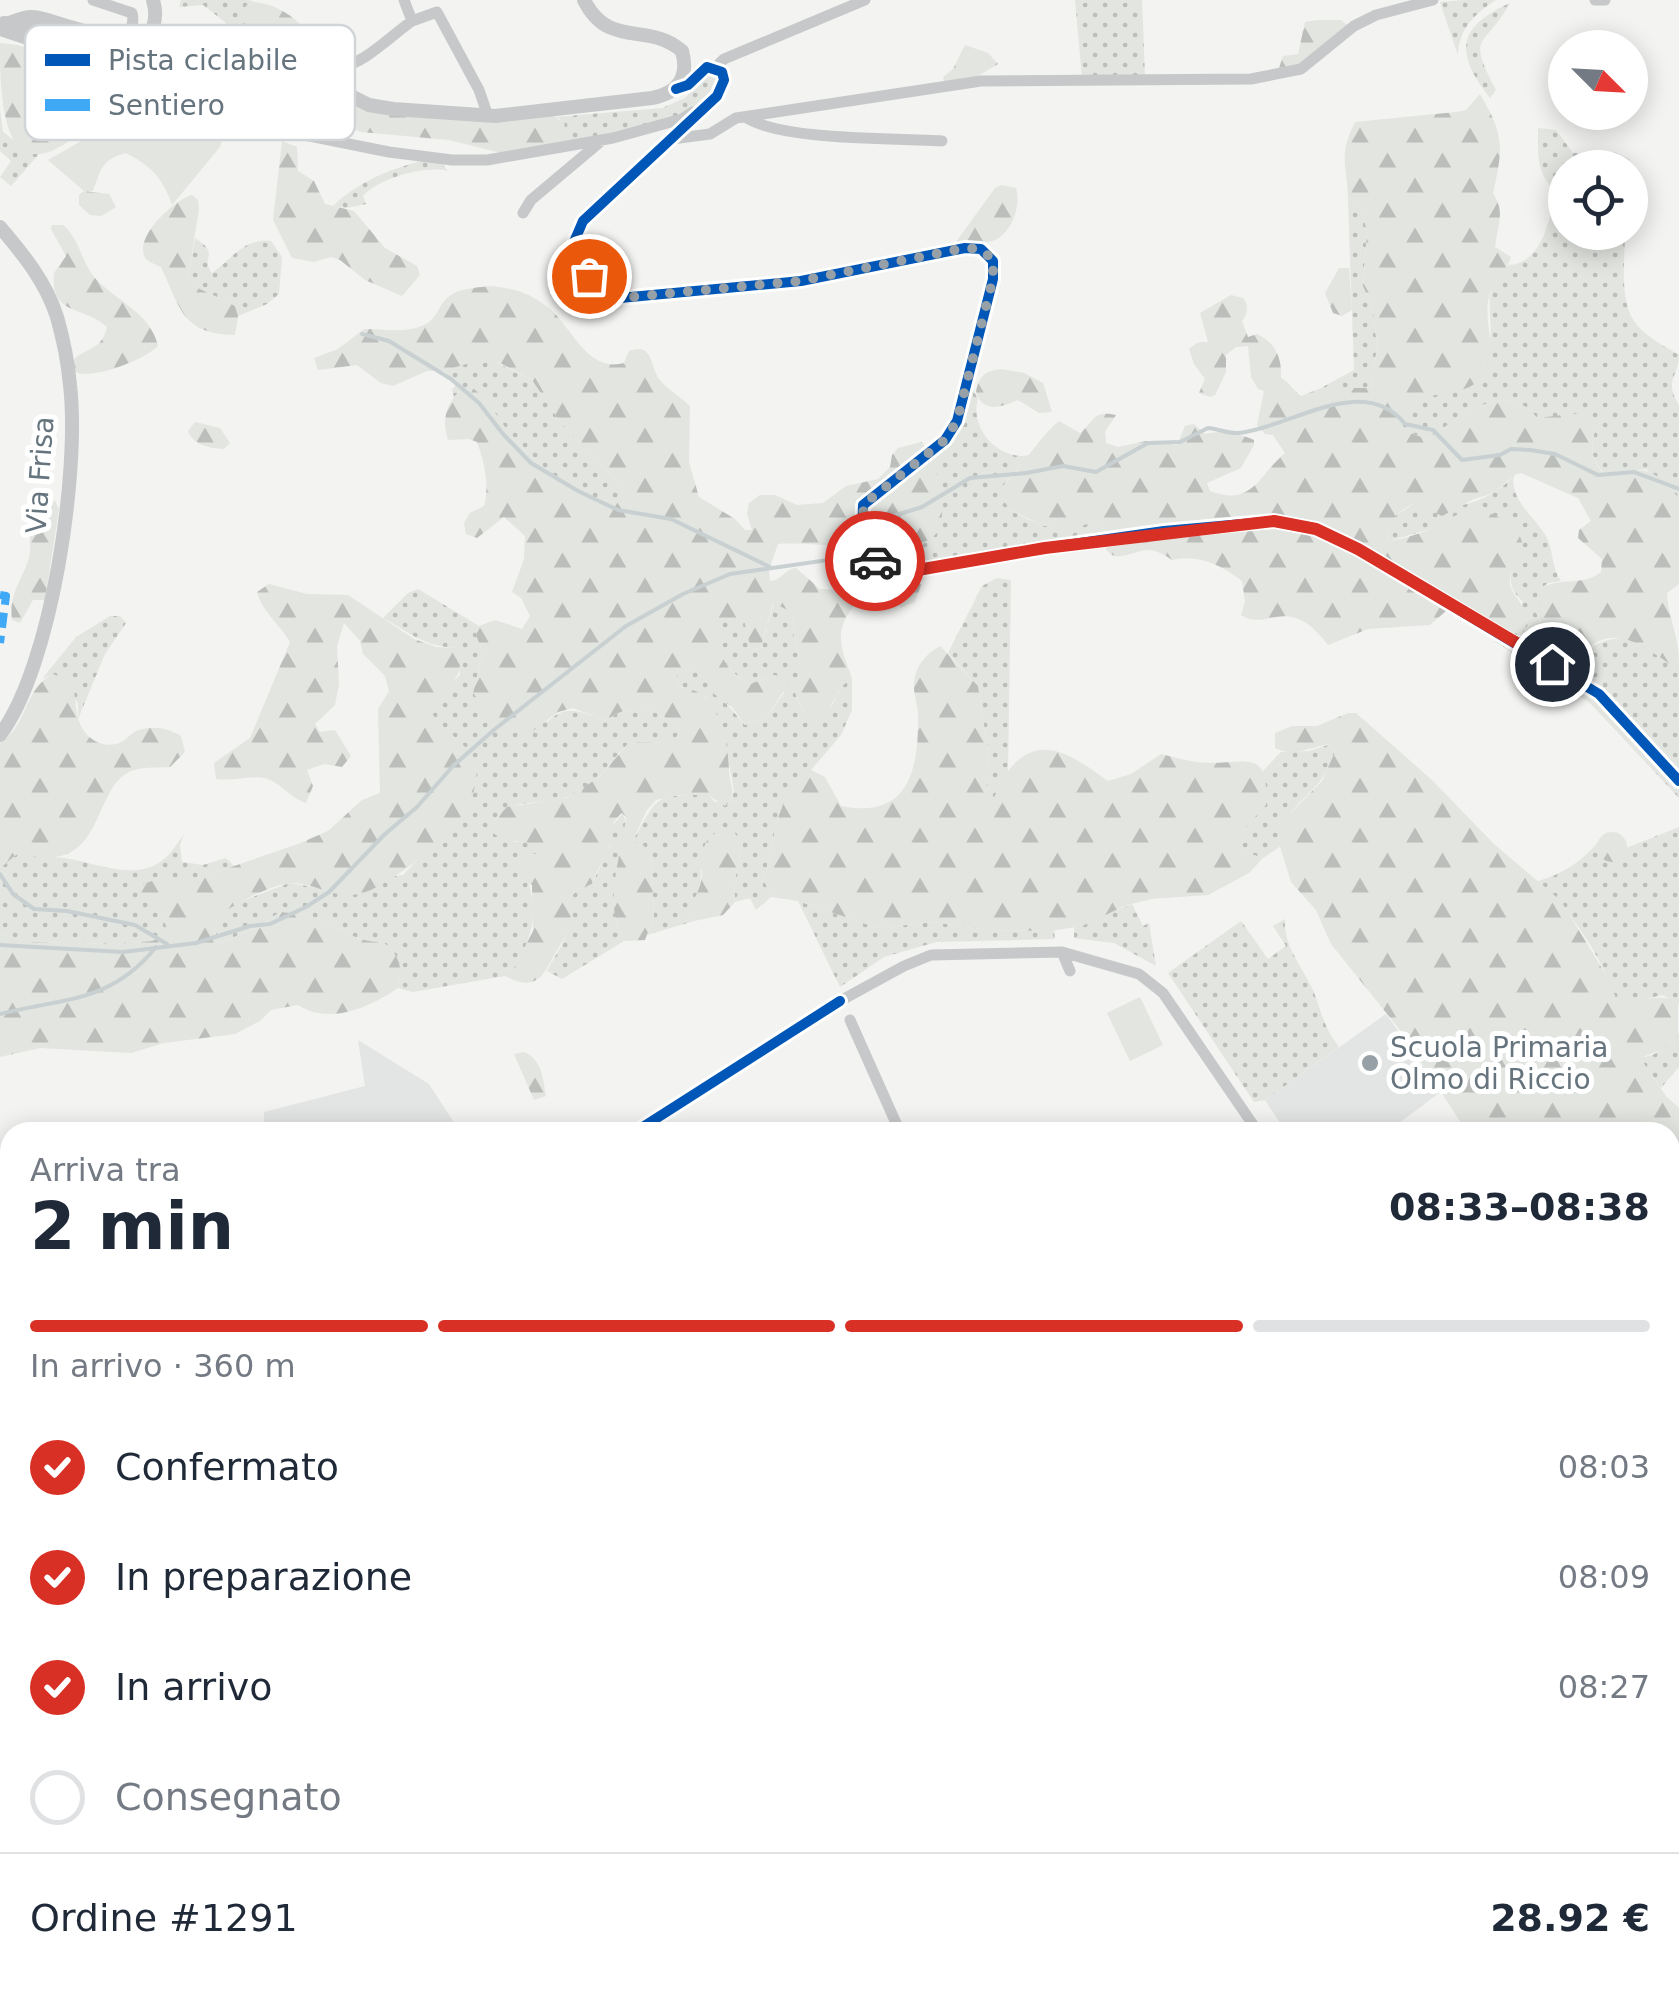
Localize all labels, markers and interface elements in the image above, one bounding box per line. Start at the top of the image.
legend [25,25,355,140]
north arrow [1548,30,1648,130]
map controls [1548,30,1648,250]
text: Pista ciclabile [108,44,298,77]
text: Sentiero [108,89,225,122]
button: locate [1548,150,1648,250]
pin [547,234,632,319]
icon: bag [562,249,617,304]
street label: Via Frisa [19,415,61,535]
courier [825,511,925,611]
icon: car [848,534,903,589]
pin [1510,622,1595,707]
icon: home [1525,637,1580,692]
place label: Scuola Primaria Olmo di Riccio [1390,1031,1608,1096]
marker: Scuola Primaria Olmo di Riccio [1359,1052,1381,1074]
text: Arriva tra [30,1151,181,1189]
text: 08:33–08:38 [1389,1185,1650,1229]
text: 2 min [30,1189,234,1264]
text: In arrivo · 360 m [30,1347,296,1385]
icon: check [30,1440,85,1495]
text: Confermato [115,1445,339,1489]
text: 08:03 [1558,1448,1650,1486]
icon: check [30,1550,85,1605]
text: In preparazione [115,1555,412,1599]
text: 08:09 [1558,1558,1650,1596]
icon: check [30,1660,85,1715]
text: In arrivo [115,1665,273,1709]
text: 08:27 [1558,1668,1650,1706]
text: Consegnato [115,1775,342,1819]
text: Ordine #1291 [30,1896,298,1940]
text: 28.92 € [1490,1896,1650,1940]

